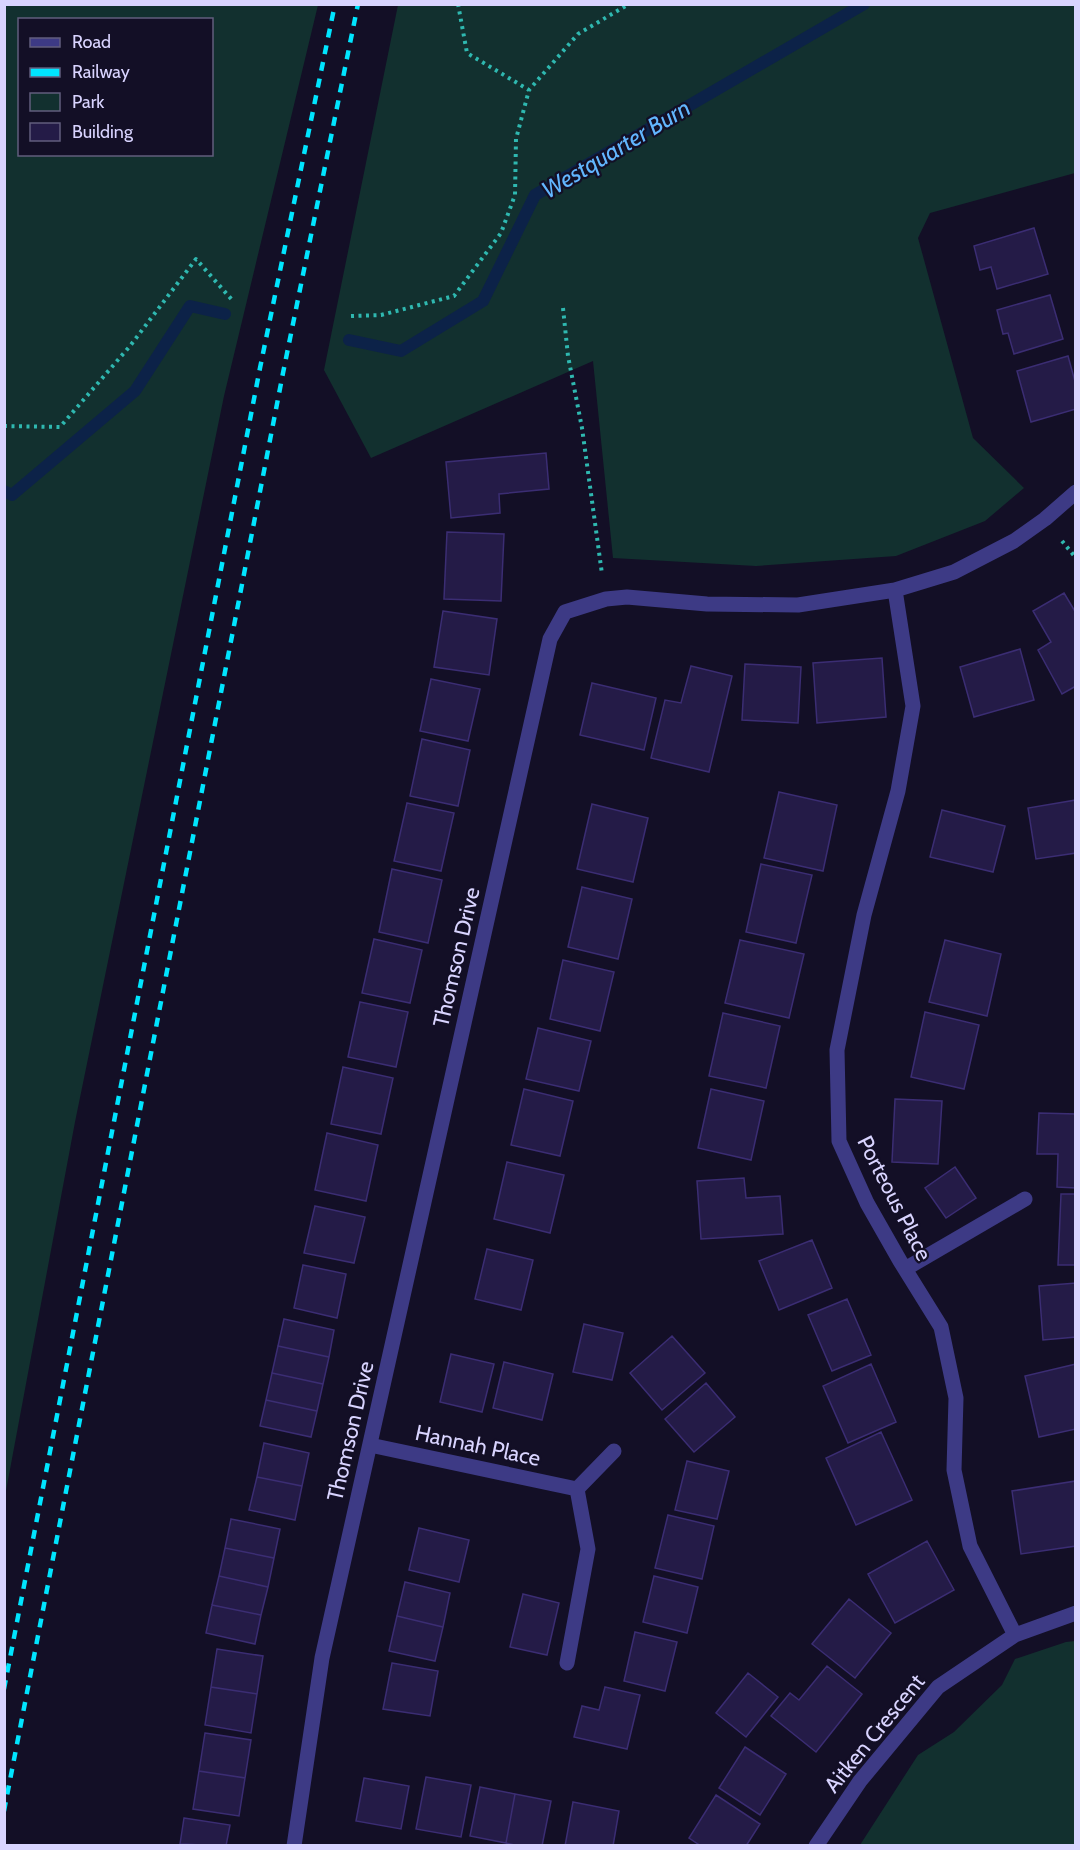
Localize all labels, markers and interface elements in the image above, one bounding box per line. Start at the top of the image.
legend [18,18,213,156]
text: Road [72,31,111,53]
text: Railway [72,61,130,83]
text: Park [72,91,105,113]
water label: Westquarter Burn [536,93,695,204]
text: Building [72,121,134,143]
street label: Thomson Drive [427,885,486,1030]
street label: Porteous Place [851,1131,938,1265]
street label: Thomson Drive [321,1359,380,1504]
street label: Hannah Place [413,1419,543,1472]
street label: Aitken Crescent [818,1668,931,1798]

